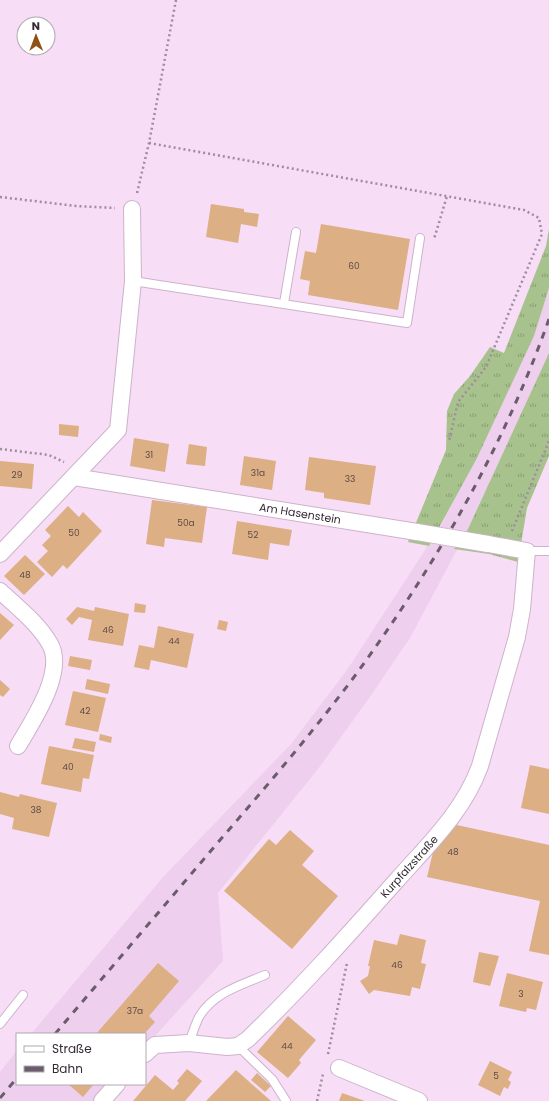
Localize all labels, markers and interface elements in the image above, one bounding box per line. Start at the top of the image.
north arrow [16,16,56,56]
text: N [32,18,40,34]
house number: 60 [348,260,360,272]
house number: 31 [145,449,153,461]
house number: 31a [251,467,265,479]
house number: 29 [12,469,23,481]
house number: 33 [345,473,355,485]
street label: Am Hasenstein [258,499,342,528]
house number: 50a [177,517,195,529]
house number: 50 [68,527,80,539]
house number: 52 [248,529,258,541]
house number: 48 [19,569,31,581]
house number: 46 [102,624,114,636]
house number: 44 [168,635,180,647]
house number: 42 [80,705,90,717]
house number: 40 [62,761,74,773]
house number: 38 [31,804,42,816]
street label: Kurpfalzstraße [377,832,442,902]
house number: 48 [447,846,459,858]
house number: 46 [391,959,403,971]
house number: 3 [518,988,524,1000]
house number: 37a [127,1005,143,1017]
legend [16,1033,146,1085]
text: Straße [52,1040,92,1057]
house number: 44 [281,1040,293,1052]
text: Bahn [52,1060,83,1077]
house number: 5 [493,1070,499,1082]

